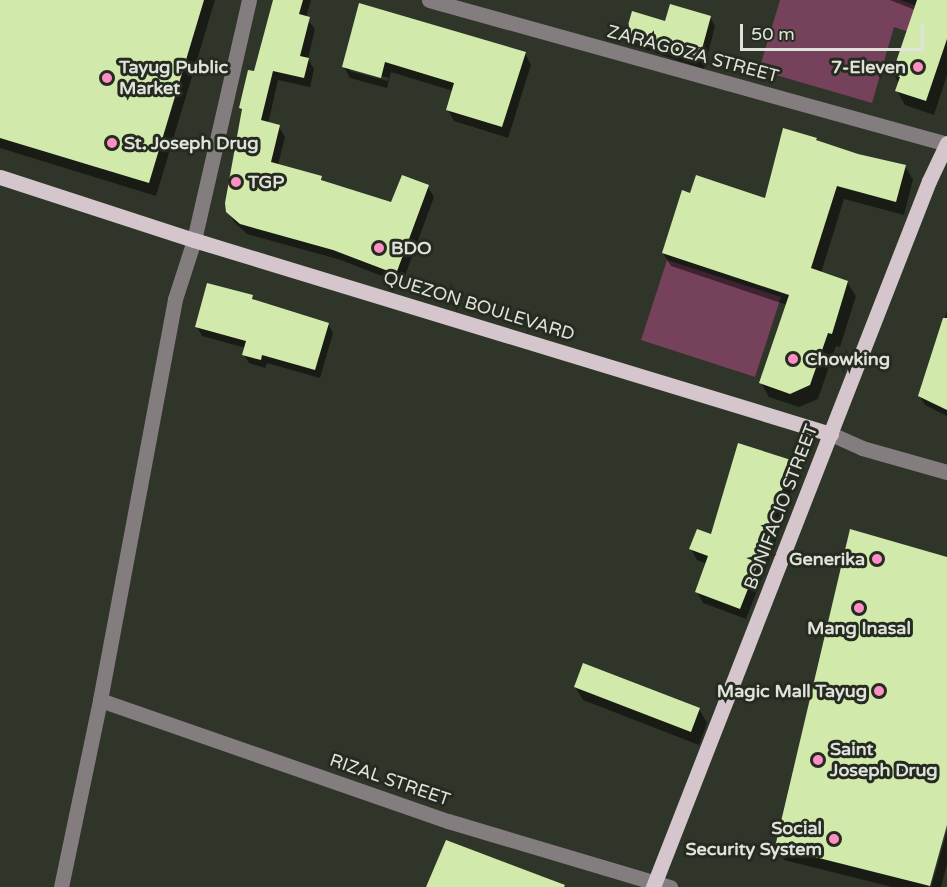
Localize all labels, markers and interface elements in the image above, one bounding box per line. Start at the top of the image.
scale bar [743,12,928,50]
street label: ZARAGOZA STREET [605,21,781,87]
text: 50 m [751,23,795,45]
place label: 7-Eleven [831,56,906,78]
place label: Tayug Public Market [119,57,228,100]
marker: 7-Eleven [911,60,925,74]
marker: Tayug Public Market [100,71,114,85]
place label: St. Joseph Drug [124,132,259,154]
marker: St. Joseph Drug [105,136,119,150]
place label: TGP [248,171,284,193]
marker: TGP [229,175,243,189]
place label: BDO [391,237,432,259]
marker: BDO [372,241,386,255]
street label: QUEZON BOULEVARD [381,267,577,345]
place label: Chowking [805,348,890,370]
marker: Chowking [786,352,800,366]
street label: BONIFACIO STREET [740,421,822,593]
place label: Generika [789,548,865,570]
marker: Generika [870,552,884,566]
marker: Mang Inasal [852,601,866,615]
place label: Mang Inasal [807,617,911,639]
place label: Magic Mall Tayug [717,680,867,702]
marker: Magic Mall Tayug [872,684,886,698]
place label: Saint Joseph Drug [830,739,938,782]
street label: RIZAL STREET [327,749,453,811]
marker: Saint Joseph Drug [811,753,825,767]
place label: Social Security System [685,818,822,860]
marker: Social Security System [827,832,841,846]

